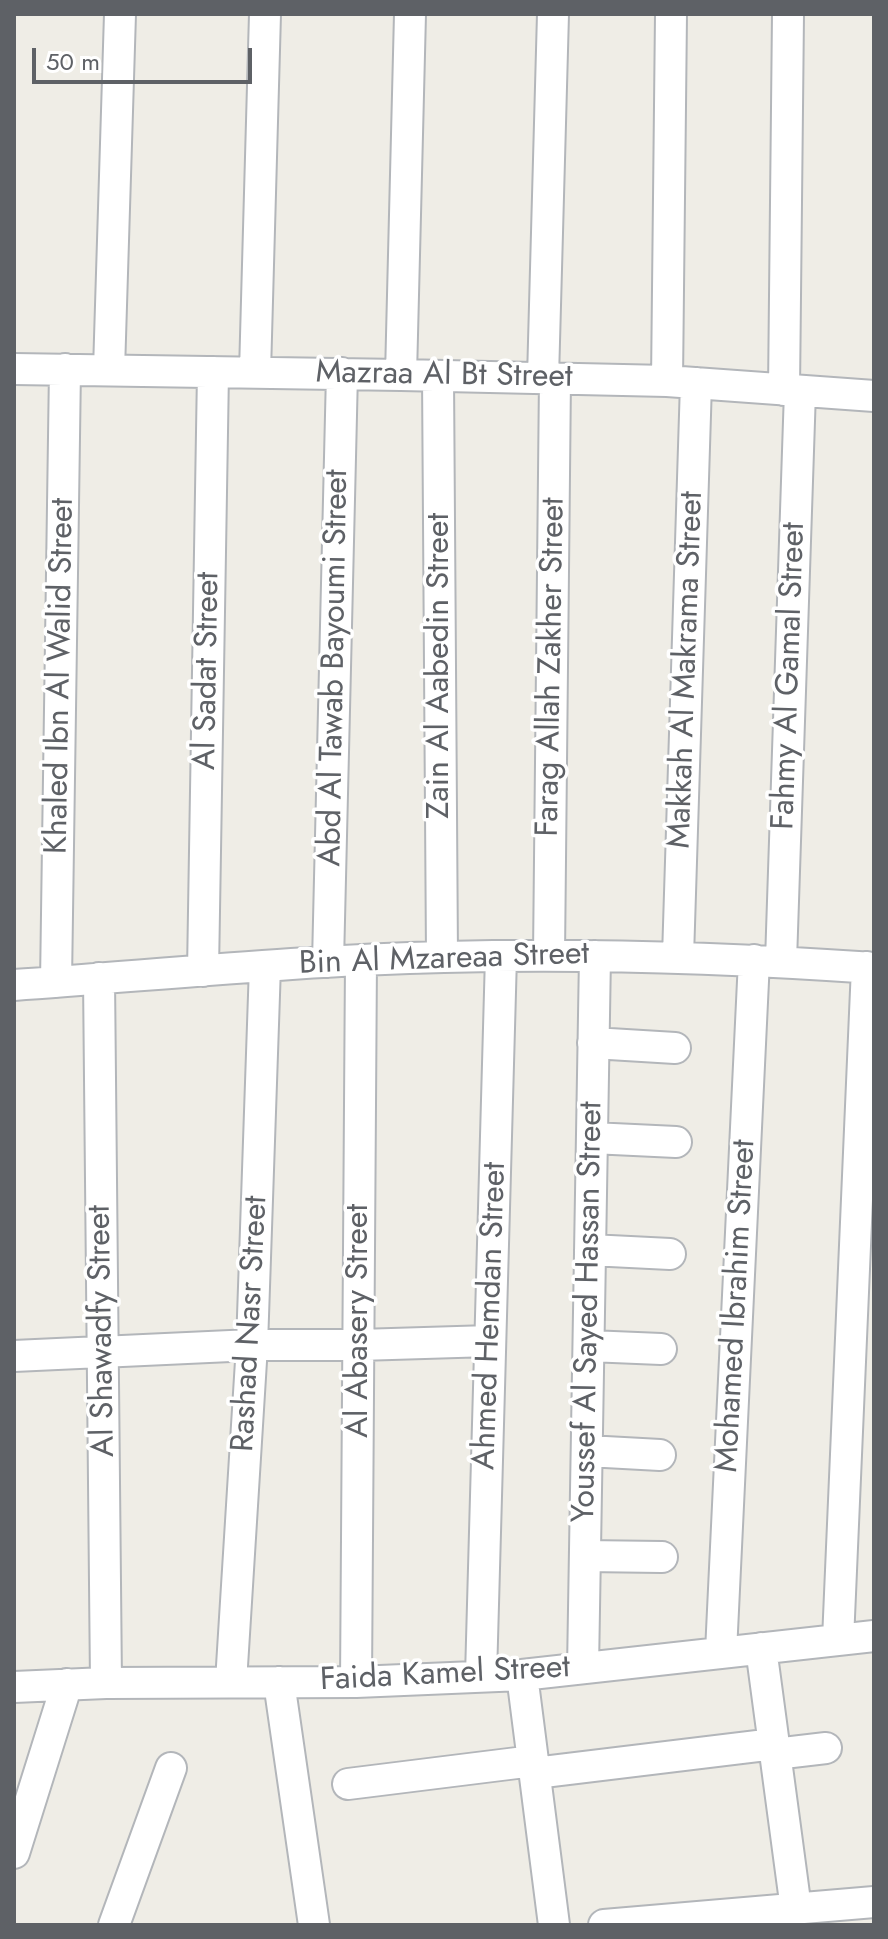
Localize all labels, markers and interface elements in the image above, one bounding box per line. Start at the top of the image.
scale bar [36,32,256,82]
text: 50 m [46,44,100,79]
street label: Mazraa Al Bt Street [315,355,573,397]
street label: Abd Al Tawab Bayoumi Street [312,469,358,867]
street label: Makkah Al Makrama Street [662,491,712,849]
street label: Farag Allah Zakher Street [530,497,574,837]
street label: Khaled Ibn Al Walid Street [39,498,83,854]
street label: Zain Al Aabedin Street [421,513,459,819]
street label: Fahmy Al Gamal Street [765,522,815,830]
street label: Al Sadat Street [187,572,229,770]
street label: Bin Al Mzareaa Street [298,936,590,984]
street label: Youssef Al Sayed Hassan Street [566,1101,612,1523]
street label: Mohamed Ibrahim Street [709,1139,765,1473]
street label: Ahmed Hemdan Street [466,1161,516,1471]
street label: Rashad Nasr Street [225,1195,277,1453]
street label: Al Abasery Street [340,1204,378,1438]
street label: Al Shawadfy Street [82,1205,124,1457]
street label: Faida Kamel Street [319,1649,571,1701]

